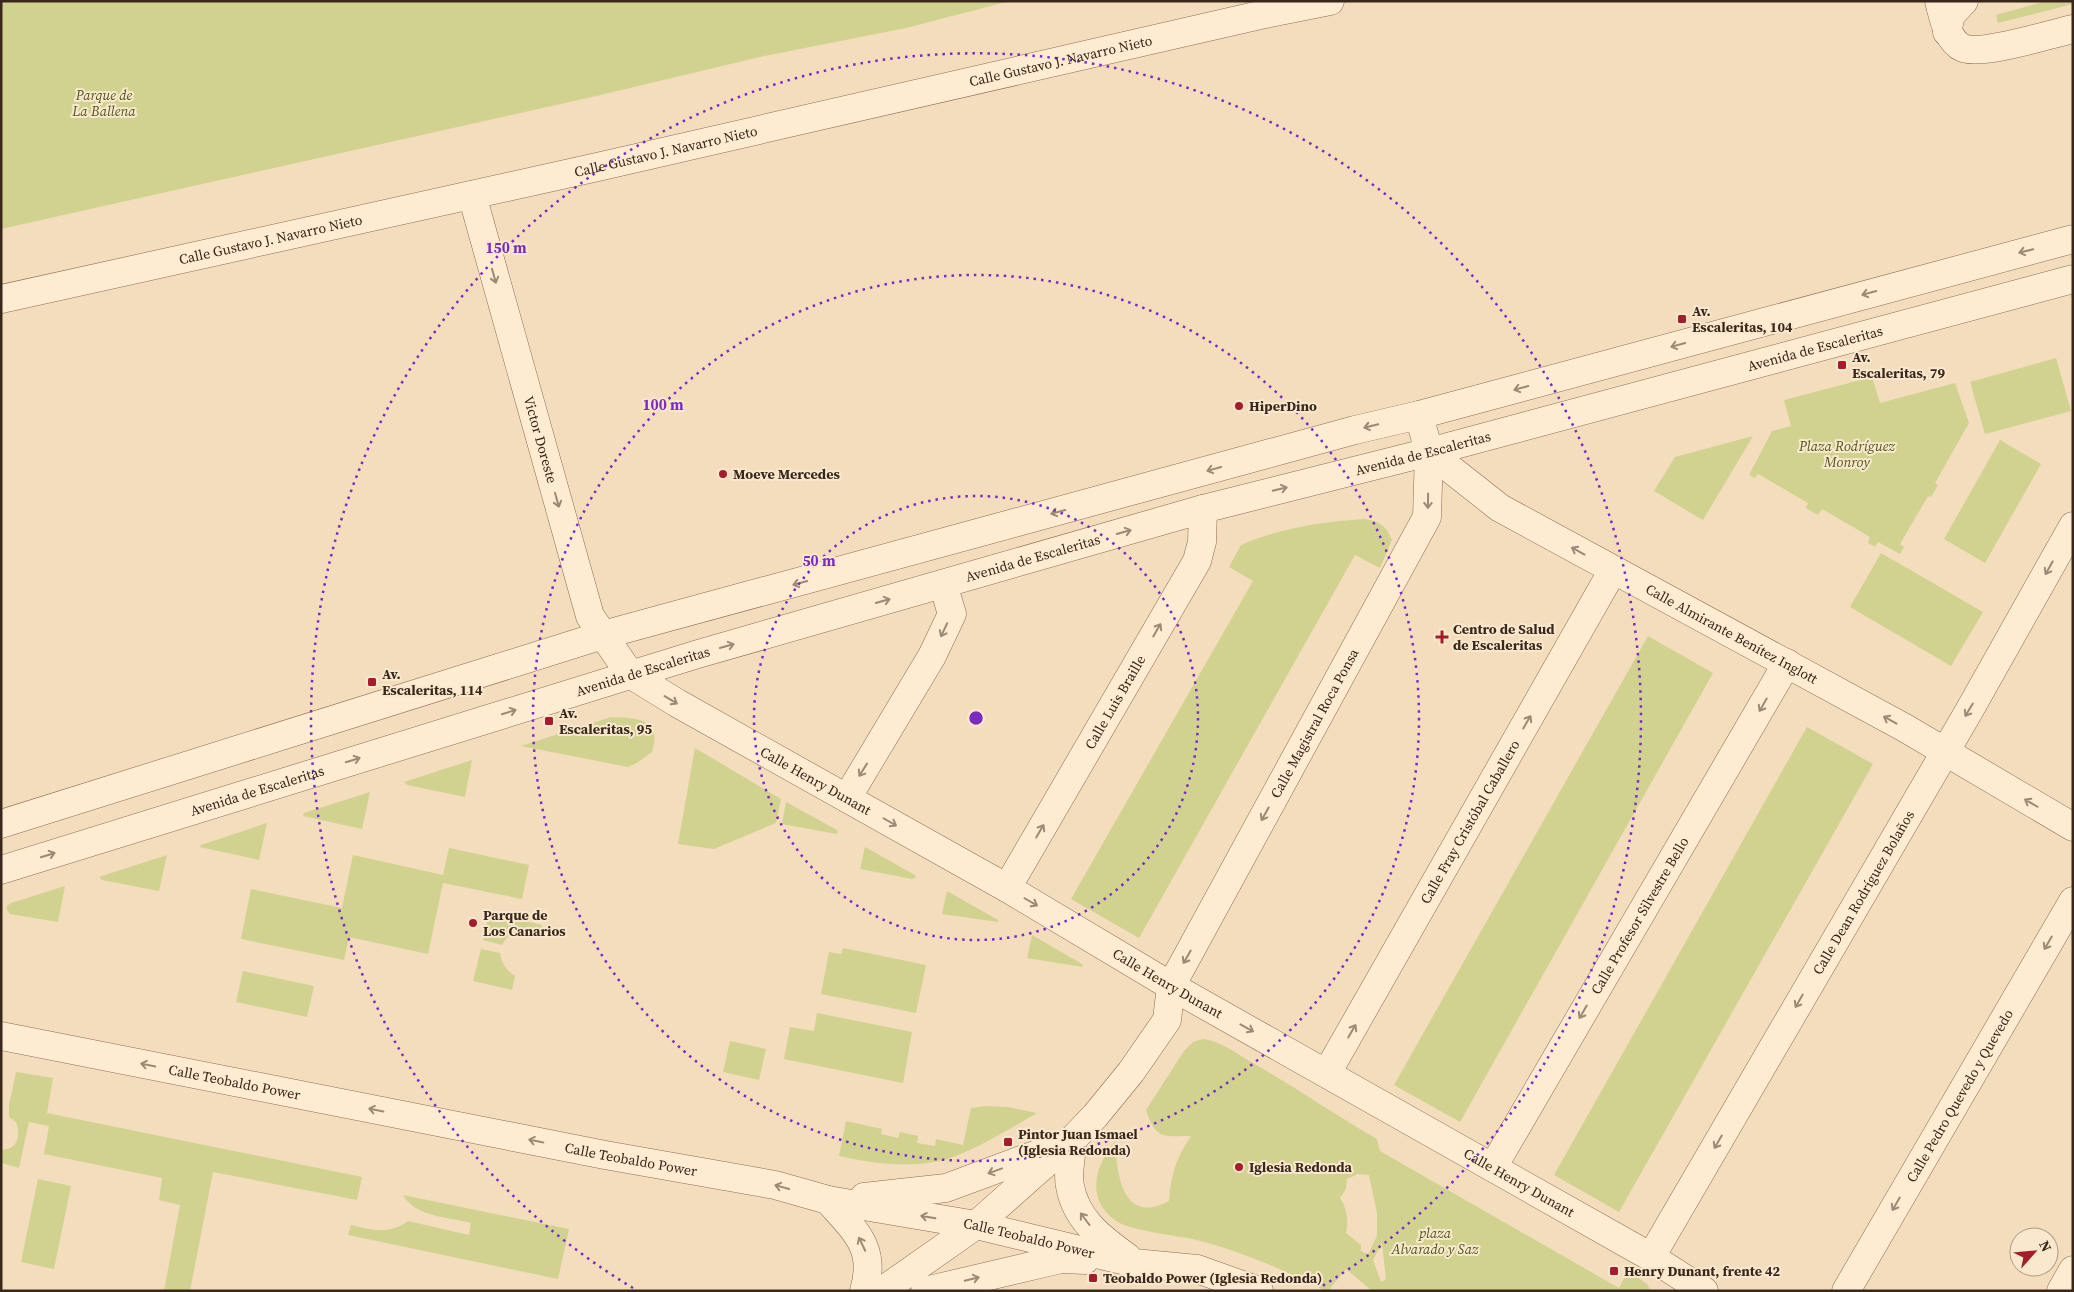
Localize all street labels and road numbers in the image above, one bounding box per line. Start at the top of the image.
street label: Calle Gustavo J. Navarro Nieto [967,30,1154,91]
street label: Calle Gustavo J. Navarro Nieto [572,121,760,182]
street label: Calle Gustavo J. Navarro Nieto [177,209,364,269]
street label: Avenida de Escaleritas [1745,321,1885,376]
street label: Victor Doreste [519,394,562,486]
street label: Avenida de Escaleritas [1353,426,1493,480]
street label: Avenida de Escaleritas [963,529,1103,587]
street label: Calle Almirante Benítez Inglott [1642,579,1822,689]
street label: Avenida de Escaleritas [573,641,712,701]
street label: Calle Magistral Roca Ponsa [1265,644,1364,802]
street label: Calle Luis Braille [1080,651,1150,753]
street label: Calle Fray Cristóbal Caballero [1415,736,1525,907]
street label: Calle Henry Dunant [757,742,875,820]
street label: Avenida de Escaleritas [187,760,327,821]
street label: Calle Dean Rodríguez Bolaños [1808,806,1919,978]
street label: Calle Profesor Silvestre Bello [1586,833,1694,998]
street label: Calle Henry Dunant [1109,943,1227,1023]
street label: Calle Pedro Quevedo y Quevedo [1901,1005,2018,1186]
street label: Calle Teobaldo Power [167,1059,302,1105]
street label: Calle Teobaldo Power [563,1137,699,1181]
street label: Calle Henry Dunant [1460,1143,1579,1222]
street label: Calle Teobaldo Power [962,1213,1097,1263]

